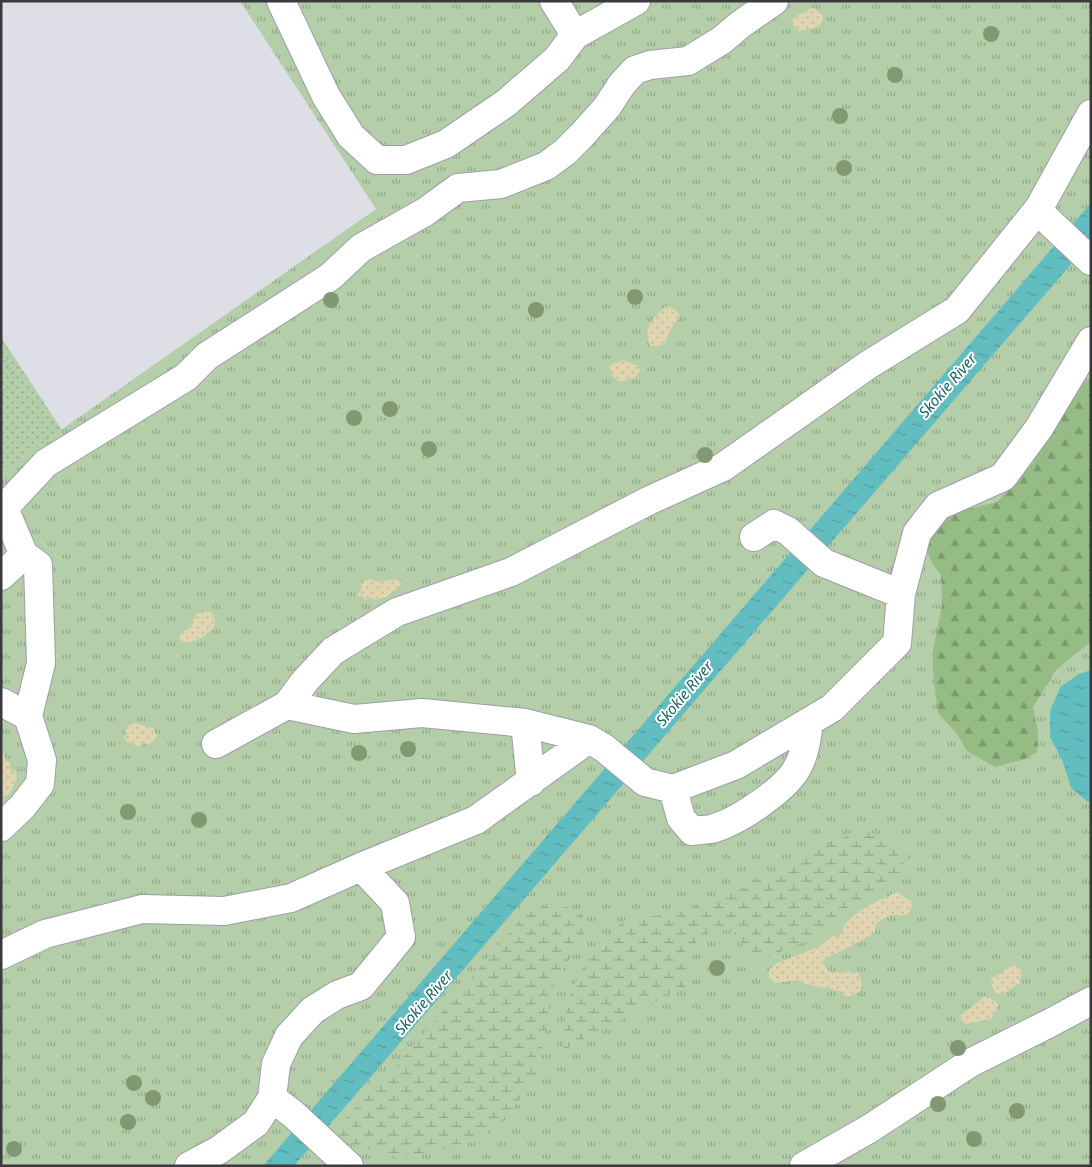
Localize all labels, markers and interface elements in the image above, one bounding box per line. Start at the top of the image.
water label: Skokie River [914,348,981,421]
water label: Skokie River [651,656,718,730]
water label: Skokie River [390,965,457,1038]

